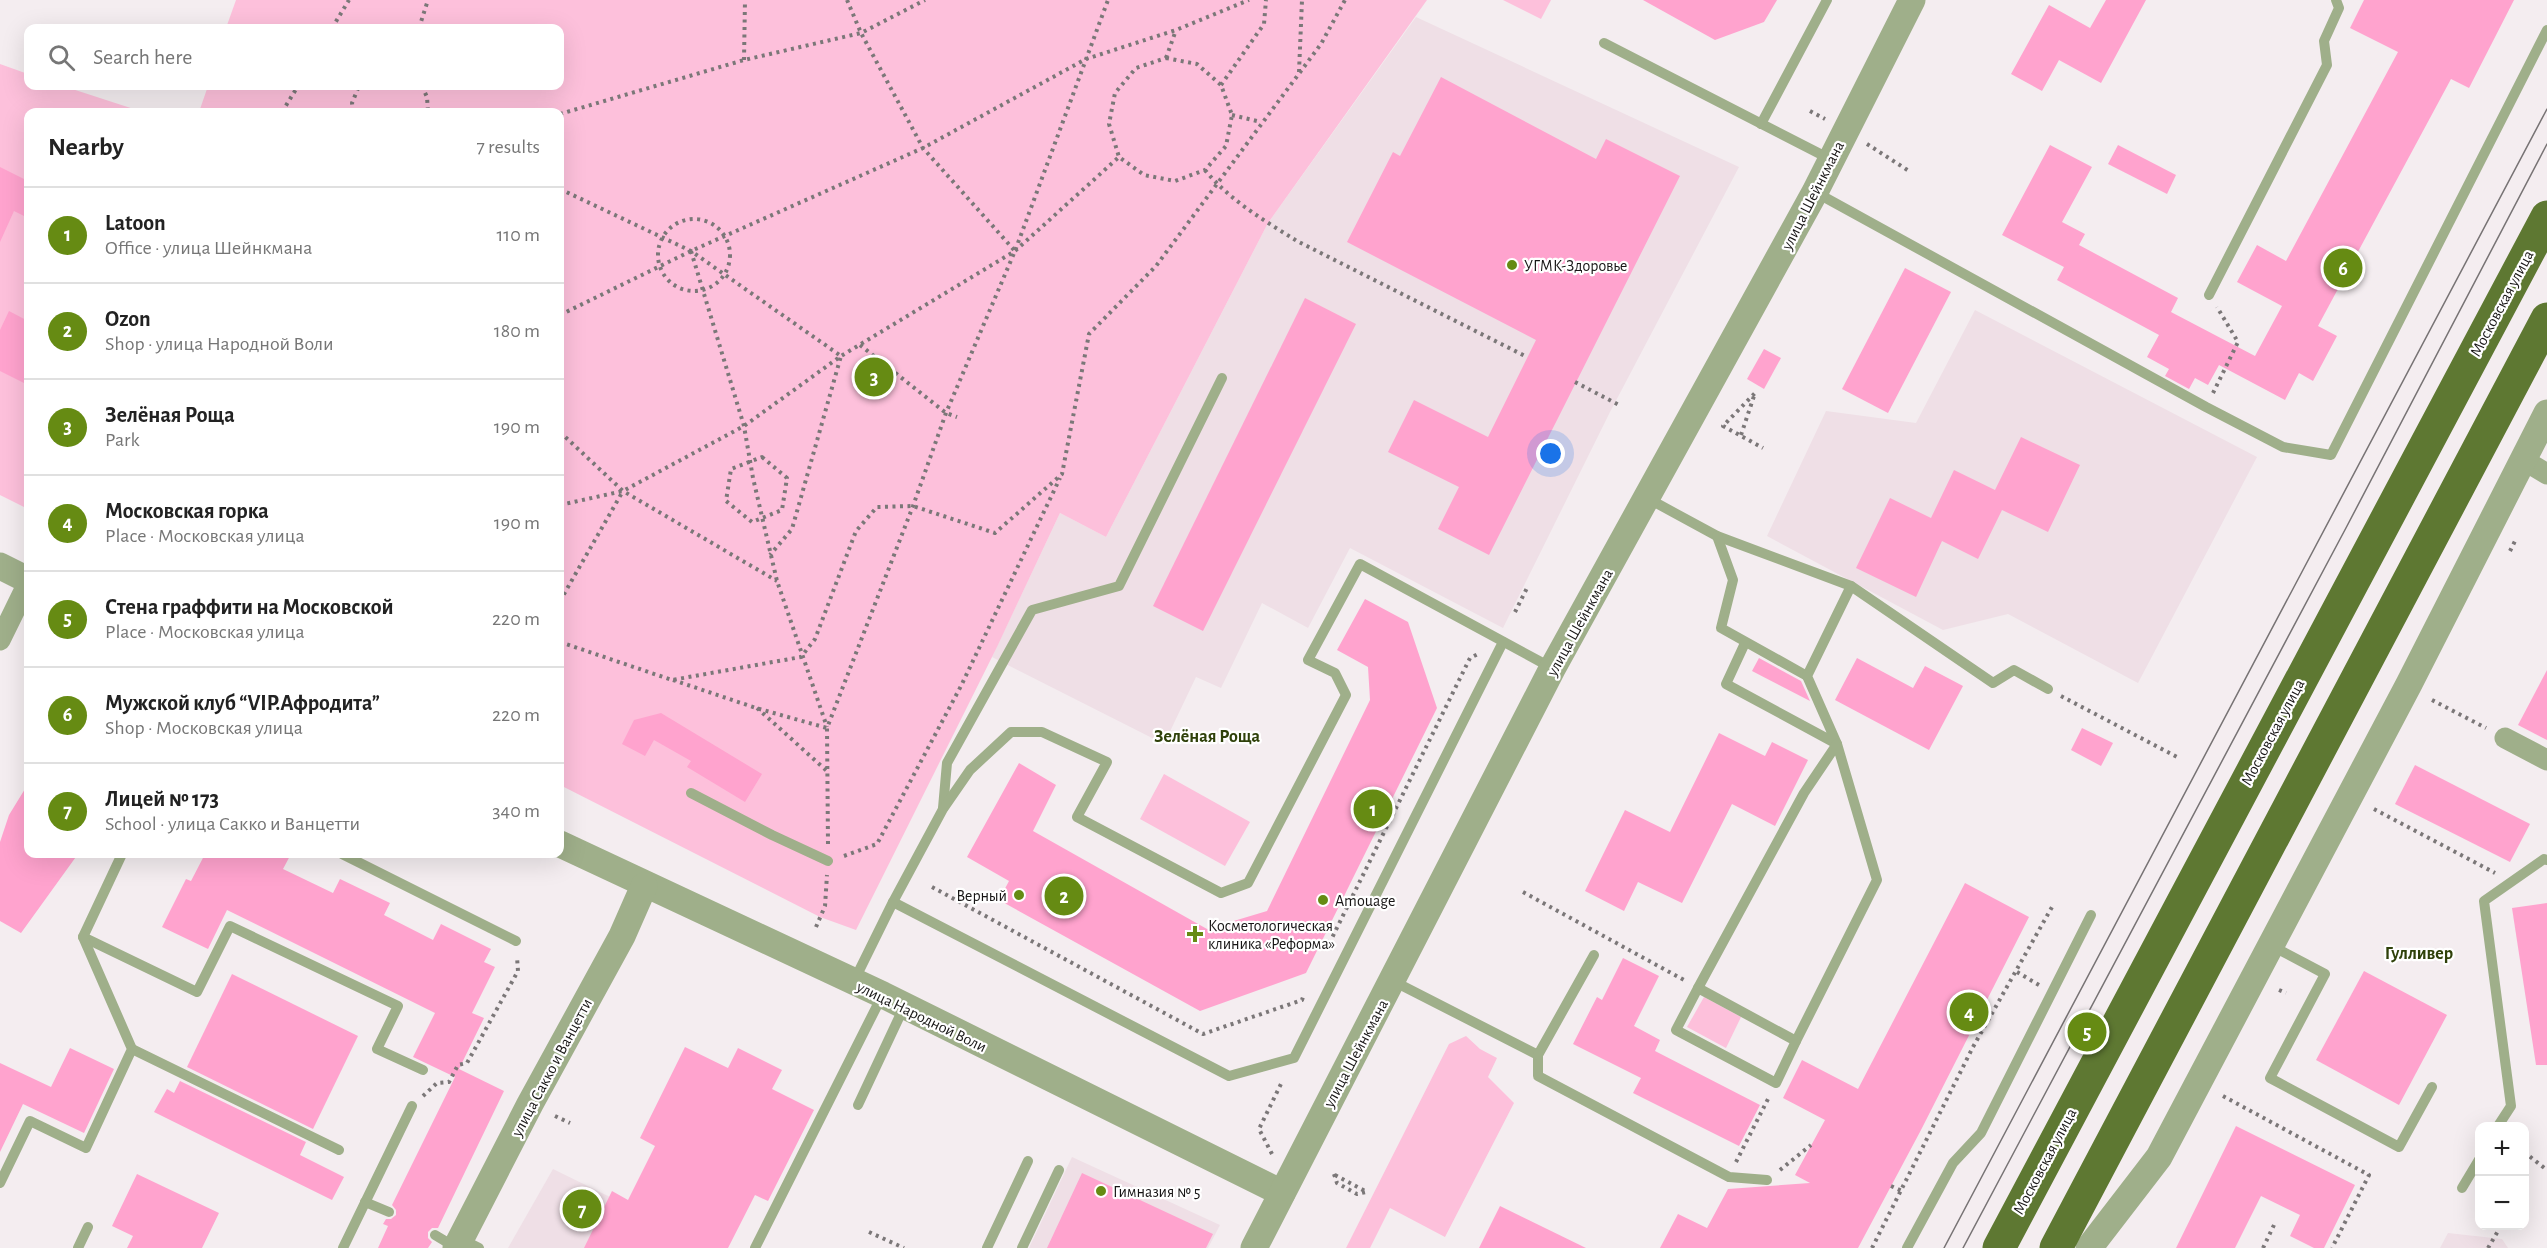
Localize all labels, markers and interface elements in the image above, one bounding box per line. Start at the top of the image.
search box [24,24,564,90]
icon: search [45,41,78,74]
text: Search here [93,46,192,68]
text: Nearby [48,134,124,160]
text: 7 results [476,137,540,157]
street label: улица Шейнкмана [1778,139,1848,254]
text: Latoon [105,212,166,234]
text: 1 [64,225,71,245]
text: 110 m [496,225,540,245]
text: Office · улица Шейнкмана [105,238,312,258]
pin: 6 [2324,246,2362,290]
street label: Московская улица [2467,248,2537,360]
marker: УГМК-Здоровье [1505,258,1519,272]
place label: УГМК-Здоровье [1524,258,1627,274]
text: Ozon [105,308,151,330]
text: 2 [63,321,72,341]
text: 180 m [494,321,540,341]
text: Shop · улица Народной Воли [105,334,334,354]
pin: 3 [854,354,894,400]
text: Зелёная Роща [105,404,235,426]
text: 3 [63,417,72,437]
text: 190 m [494,417,540,437]
text: Park [105,430,140,450]
your location [1536,439,1565,468]
text: Московская горка [105,500,269,522]
text: 4 [62,513,73,533]
text: 190 m [494,513,540,533]
text: Place · Московская улица [105,526,305,546]
street label: улица Шейнкмана [1543,566,1617,680]
text: Стена граффити на Московской [105,596,394,618]
text: 5 [63,609,72,629]
text: 220 m [492,609,540,629]
text: Place · Московская улица [105,622,305,642]
street label: Московская улица [2238,677,2308,789]
text: Мужской клуб “VIP.Афродита” [105,692,380,714]
text: 6 [63,705,72,725]
text: 220 m [492,705,540,725]
text: Shop · Московская улица [105,718,303,738]
district label: Зелёная Роща [1154,728,1261,746]
pin: 1 [1354,786,1392,832]
text: Лицей № 173 [105,788,219,810]
text: 7 [63,801,72,821]
text: 340 m [492,801,540,821]
text: School · улица Сакко и Ванцетти [105,814,360,834]
pin: 2 [1044,874,1084,918]
place label: Верный [956,888,1007,904]
marker: Верный [1012,888,1026,902]
marker: Amouage [1316,893,1330,907]
place label: Amouage [1335,893,1395,909]
place label: Косметологическая клиника «Реформа» [1208,918,1335,952]
marker: Косметологическая клиника «Реформа» [1186,925,1204,943]
district label: Гулливер [2385,945,2453,963]
street label: улица Народной Воли [853,978,989,1056]
pin: 4 [1950,990,1988,1034]
street label: улица Сакко и Ванцетти [508,996,596,1140]
street label: улица Шейнкмана [1320,997,1392,1111]
pin: 5 [2068,1010,2106,1054]
street label: Московская улица [2010,1106,2080,1218]
map controls [2475,1122,2529,1230]
button: + [2475,1122,2529,1176]
button: − [2475,1176,2529,1230]
marker: Гимназия № 5 [1094,1184,1108,1198]
place label: Гимназия № 5 [1113,1184,1200,1200]
pin: 7 [562,1186,602,1232]

